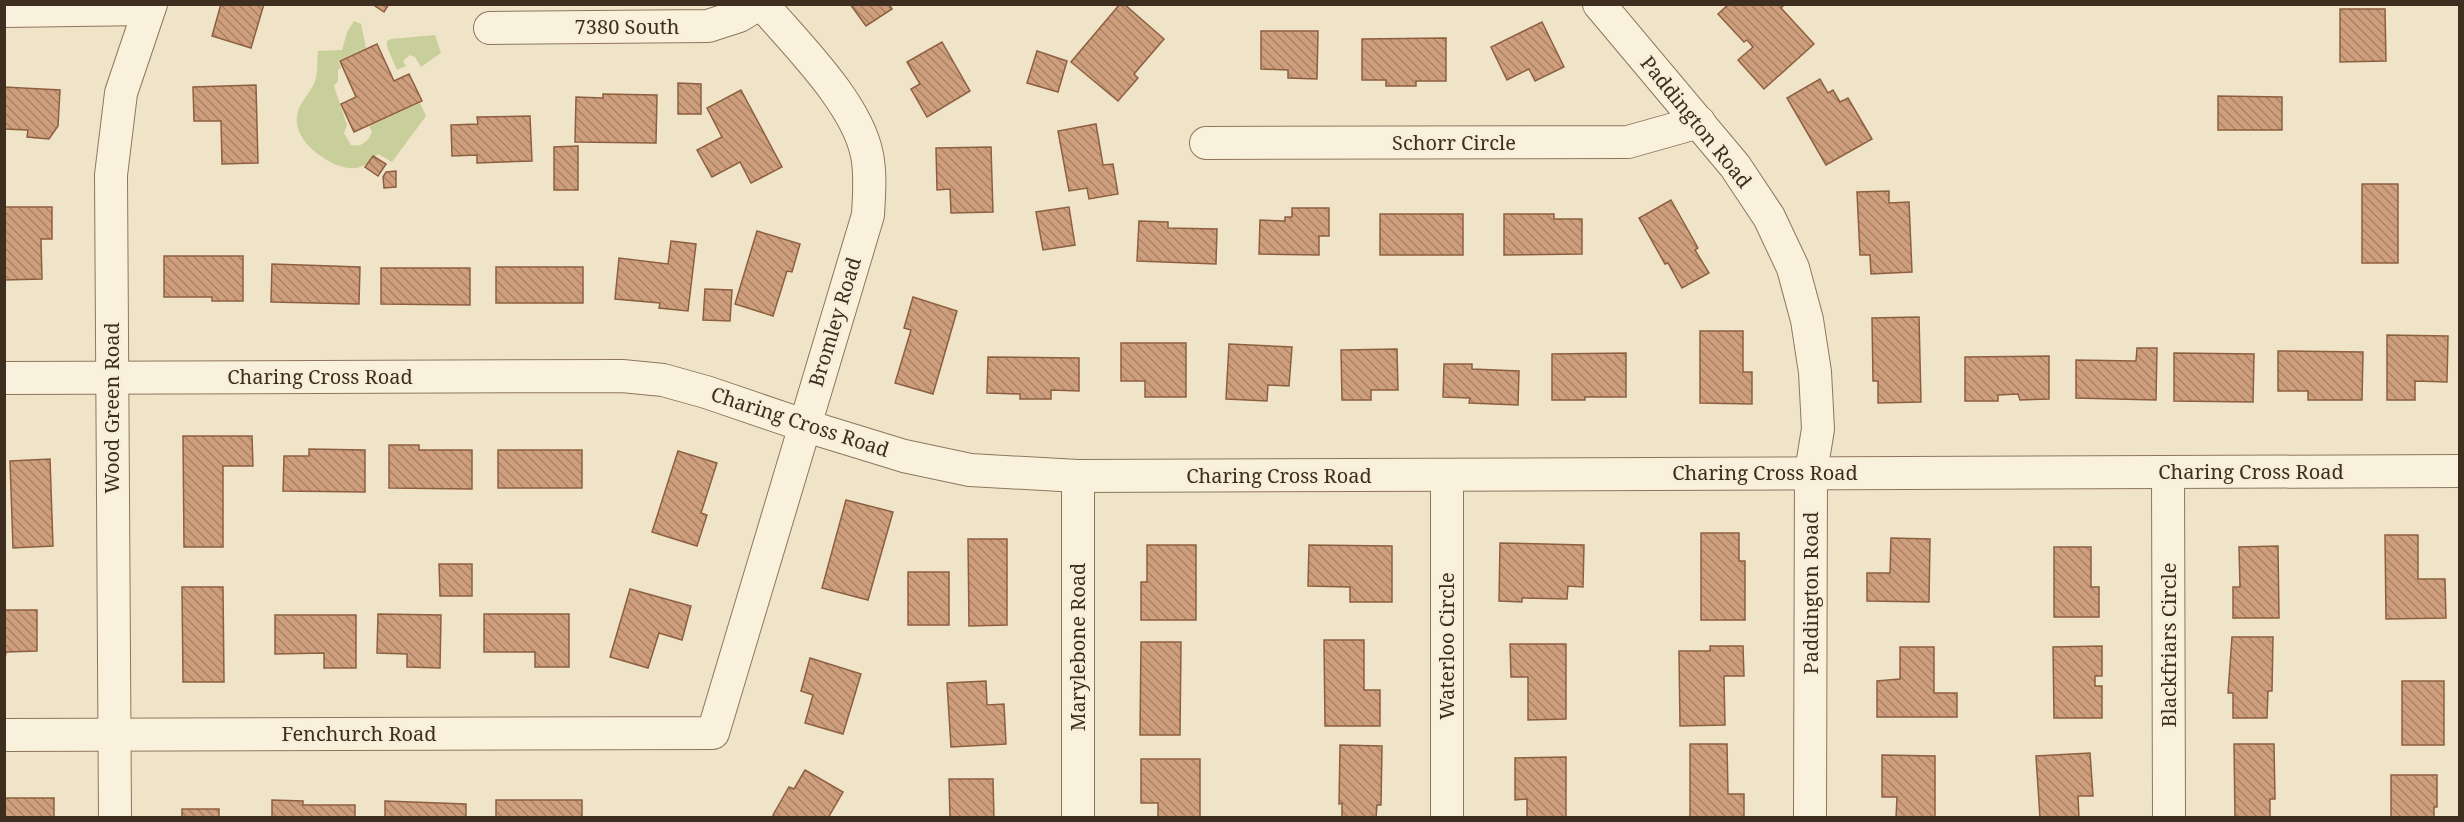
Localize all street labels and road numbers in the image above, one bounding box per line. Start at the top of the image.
street label: 7380 South [575,13,680,40]
street label: Paddington Road [1635,50,1758,193]
street label: Schorr Circle [1392,129,1516,156]
street label: Bromley Road [802,254,867,390]
street label: Wood Green Road [98,322,125,494]
street label: Charing Cross Road [227,363,413,390]
street label: Charing Cross Road [708,380,893,463]
street label: Charing Cross Road [2158,458,2344,485]
street label: Charing Cross Road [1672,459,1858,486]
street label: Charing Cross Road [1186,462,1372,489]
street label: Paddington Road [1797,512,1824,674]
street label: Blackfriars Circle [2155,562,2182,728]
street label: Marylebone Road [1064,563,1091,731]
street label: Waterloo Circle [1433,572,1460,720]
street label: Fenchurch Road [281,720,437,747]

